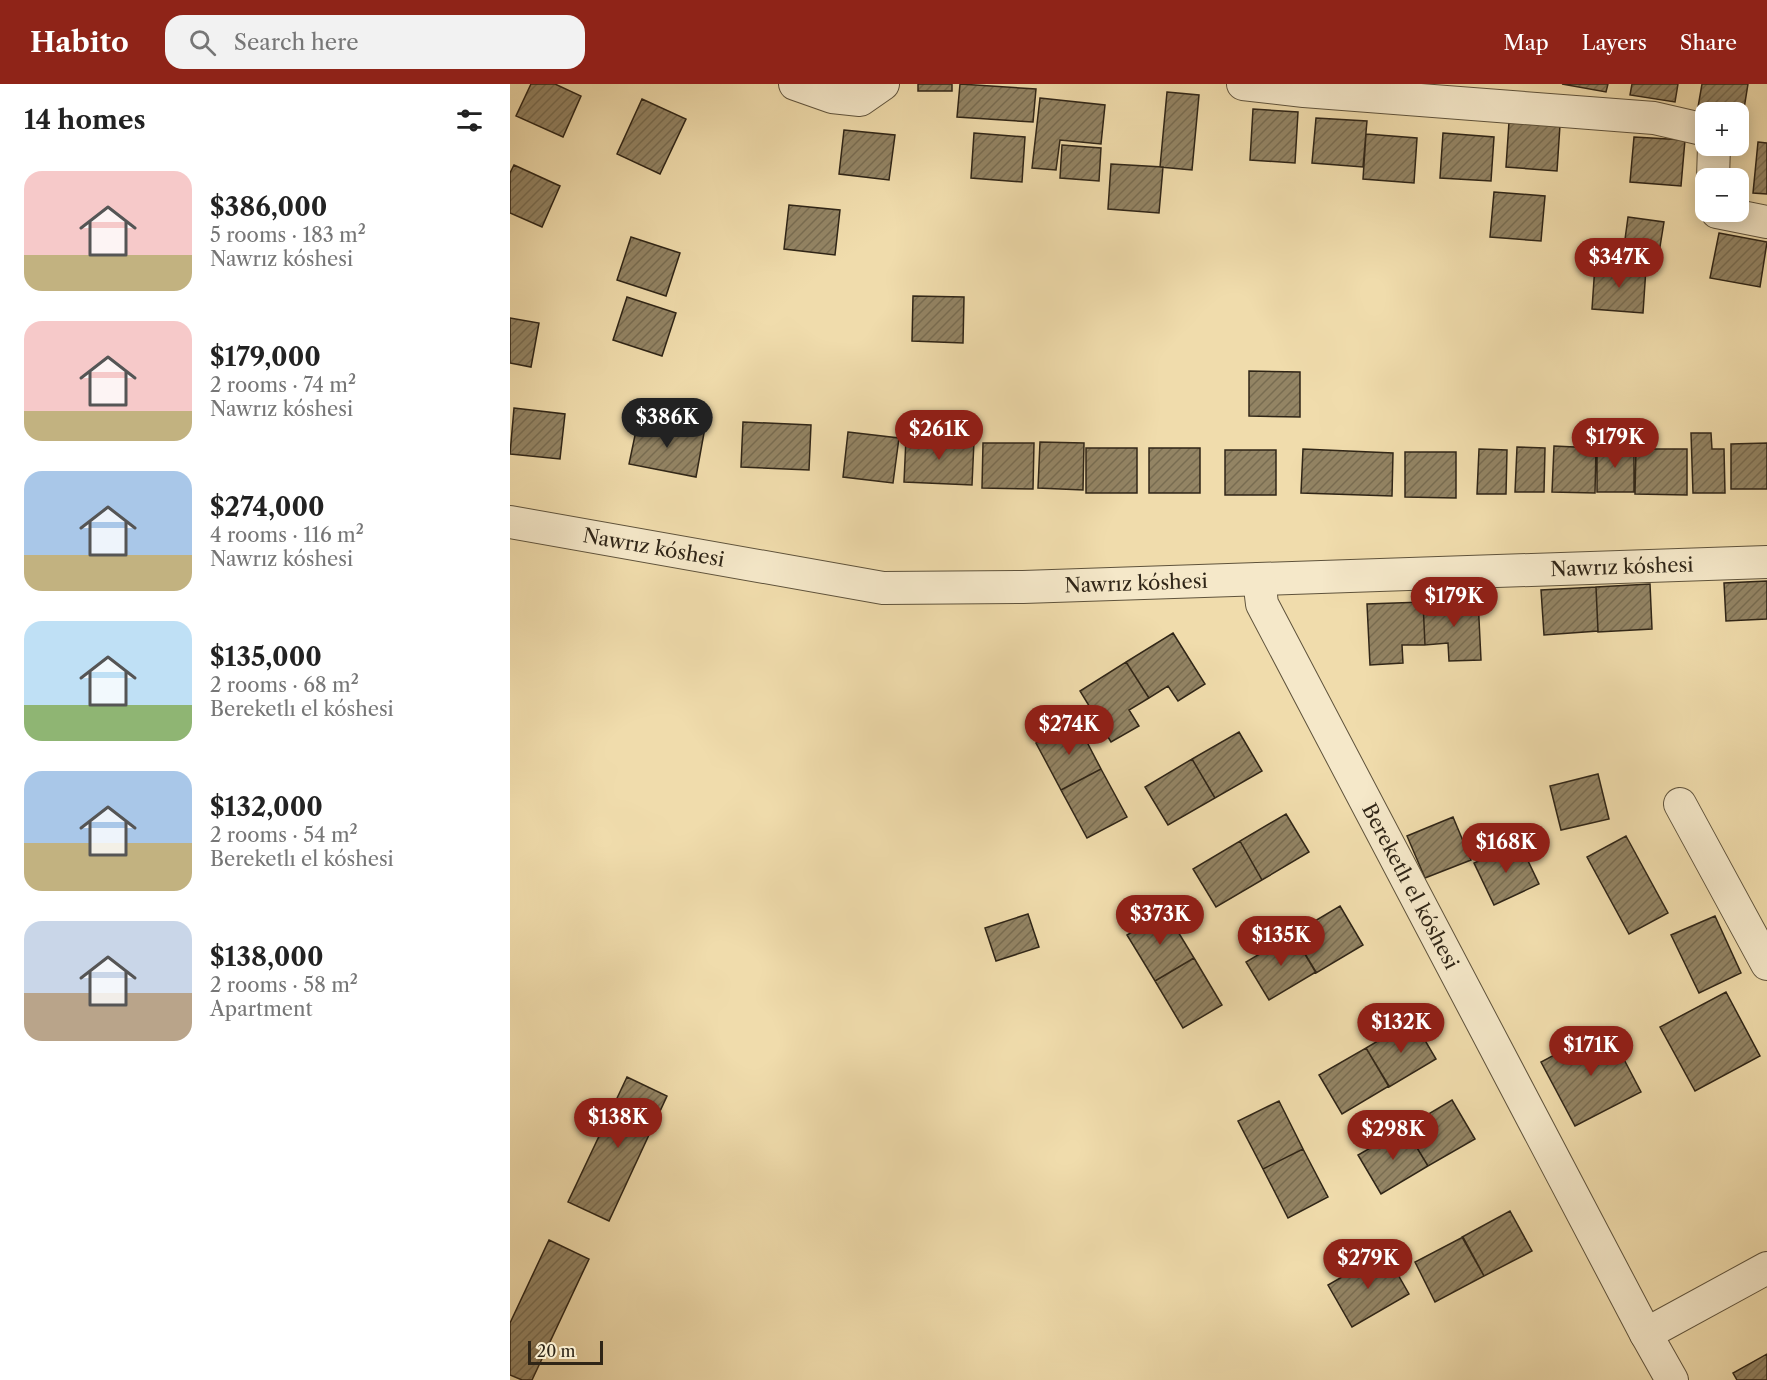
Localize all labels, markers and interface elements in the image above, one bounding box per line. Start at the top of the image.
search box [165,15,585,69]
text: Habito [30,25,129,59]
icon: search [186,26,219,59]
text: Search here [234,29,358,56]
text: Map [1504,30,1549,55]
text: Layers [1582,30,1647,55]
text: Share [1680,30,1737,55]
map controls [1695,102,1749,222]
button: + [1695,102,1749,156]
text: 14 homes [24,104,146,136]
icon: filters [453,104,486,137]
button: − [1695,168,1749,222]
text: $386,000 [210,191,327,223]
icon: home [72,195,144,267]
text: 5 rooms · 183 m² [210,223,366,247]
pin: $347K [1577,238,1661,289]
text: $347K [1589,245,1649,269]
text: Nawrız kóshesi [210,247,353,271]
text: $179,000 [210,341,321,373]
icon: home [72,345,144,417]
text: 2 rooms · 74 m² [210,373,356,397]
text: Nawrız kóshesi [210,397,353,421]
pin: $386K [625,398,709,449]
text: $386K [636,405,698,429]
pin: $261K [897,410,981,461]
text: $261K [909,417,969,441]
pin: $179K [1573,418,1657,469]
text: $179K [1586,425,1644,449]
text: $274,000 [210,491,325,523]
icon: home [72,495,144,567]
text: 4 rooms · 116 m² [210,523,364,547]
street label: Nawrız kóshesi [581,523,726,572]
text: Nawrız kóshesi [210,547,353,571]
street label: Nawrız kóshesi [1550,552,1694,581]
street label: Nawrız kóshesi [1064,569,1208,598]
pin: $179K [1412,577,1496,628]
text: $179K [1425,584,1483,608]
text: $135,000 [210,641,322,673]
icon: home [72,645,144,717]
text: 2 rooms · 68 m² [210,673,359,697]
text: Bereketlı el kóshesi [210,697,394,721]
pin: $274K [1027,705,1111,756]
text: $274K [1039,712,1099,736]
text: $132,000 [210,791,323,823]
icon: home [72,795,144,867]
street label: Bereketlı el kóshesi [1357,799,1464,973]
text: 2 rooms · 54 m² [210,823,358,847]
pin: $168K [1464,823,1548,874]
text: $168K [1476,830,1536,854]
text: Bereketlı el kóshesi [210,847,394,871]
pin: $373K [1118,895,1202,946]
text: $373K [1130,902,1190,926]
pin: $135K [1239,916,1323,967]
text: $135K [1252,923,1310,947]
text: $138,000 [210,941,323,973]
icon: home [72,945,144,1017]
text: 2 rooms · 58 m² [210,973,358,997]
text: Apartment [210,997,313,1021]
pin: $132K [1359,1003,1443,1054]
text: $132K [1371,1010,1431,1034]
pin: $171K [1549,1026,1633,1077]
text: $171K [1563,1033,1619,1057]
pin: $138K [576,1098,660,1149]
text: $138K [588,1105,648,1129]
pin: $298K [1351,1110,1435,1161]
text: $298K [1361,1117,1425,1141]
pin: $279K [1326,1239,1410,1290]
text: $279K [1337,1246,1399,1270]
scale bar [528,1338,603,1366]
text: 20 m [537,1341,576,1361]

